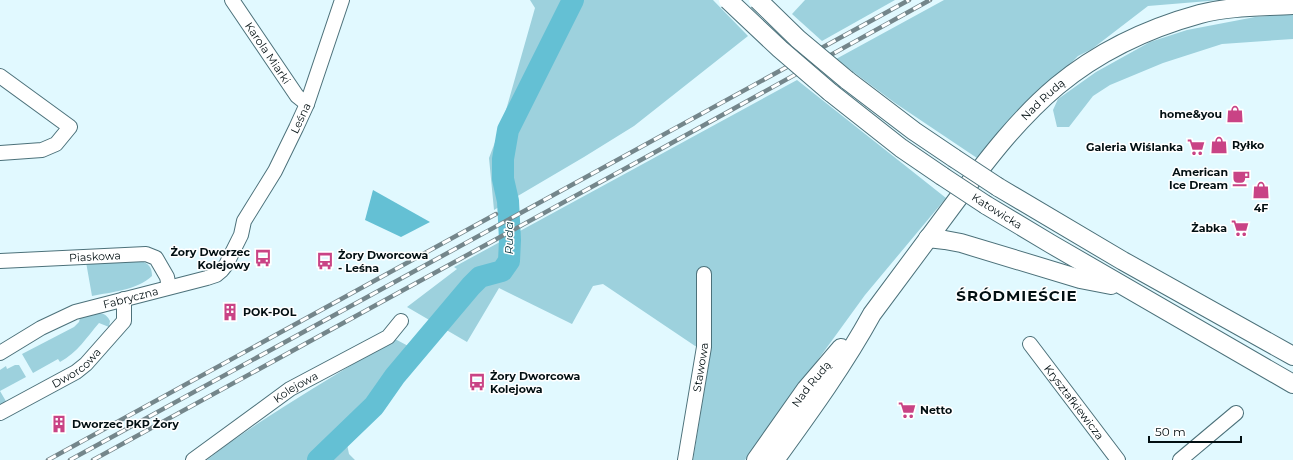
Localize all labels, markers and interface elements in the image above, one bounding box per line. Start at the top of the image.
street label: Karola Miarki [242,19,294,87]
street label: Nad Rudą [1018,76,1068,123]
street label: Leśna [287,101,314,136]
shop icon: home&you [1225,104,1245,124]
place label: home&you [1159,107,1222,121]
shop icon: Ryłko [1209,135,1229,155]
supermarket icon: Galeria Wiślanka [1186,137,1206,157]
place label: Ryłko [1232,138,1264,152]
place label: Galeria Wiślanka [1086,140,1183,154]
place label: American Ice Dream [1169,165,1228,192]
cafe icon: American Ice Dream [1231,168,1251,188]
shop icon: 4F [1251,180,1271,200]
street label: Katowicka [969,190,1025,232]
place label: 4F [1254,201,1268,215]
supermarket icon: Żabka [1230,218,1250,238]
water label: Ruda [501,221,516,255]
place label: Żabka [1191,221,1227,235]
place label: Żory Dworzec Kolejowy [171,245,250,272]
street label: Piaskowa [69,248,121,265]
bus stop icon: Żory Dworzec Kolejowy [253,248,273,268]
place label: Żory Dworcowa - Leśna [338,248,429,275]
bus stop icon: Żory Dworcowa - Leśna [315,251,335,271]
street label: Fabryczna [101,284,160,312]
district label: ŚRÓDMIEŚCIE [956,286,1078,305]
building icon: POK-POL [220,302,240,322]
place label: POK-POL [243,305,297,319]
street label: Stawowa [690,343,711,393]
street label: Dworcowa [49,345,104,391]
street label: Nad Rudą [789,358,834,410]
street label: Krysztafkiewicza [1041,362,1107,442]
street label: Kolejowa [270,368,320,406]
place label: Żory Dworcowa Kolejowa [490,369,581,396]
bus stop icon: Żory Dworcowa Kolejowa [467,372,487,392]
supermarket icon: Netto [897,400,917,420]
place label: Netto [920,403,952,417]
building icon: Dworzec PKP Żory [49,414,69,434]
place label: Dworzec PKP Żory [72,417,179,431]
scale bar [1149,418,1241,444]
text: 50 m [1155,424,1186,439]

